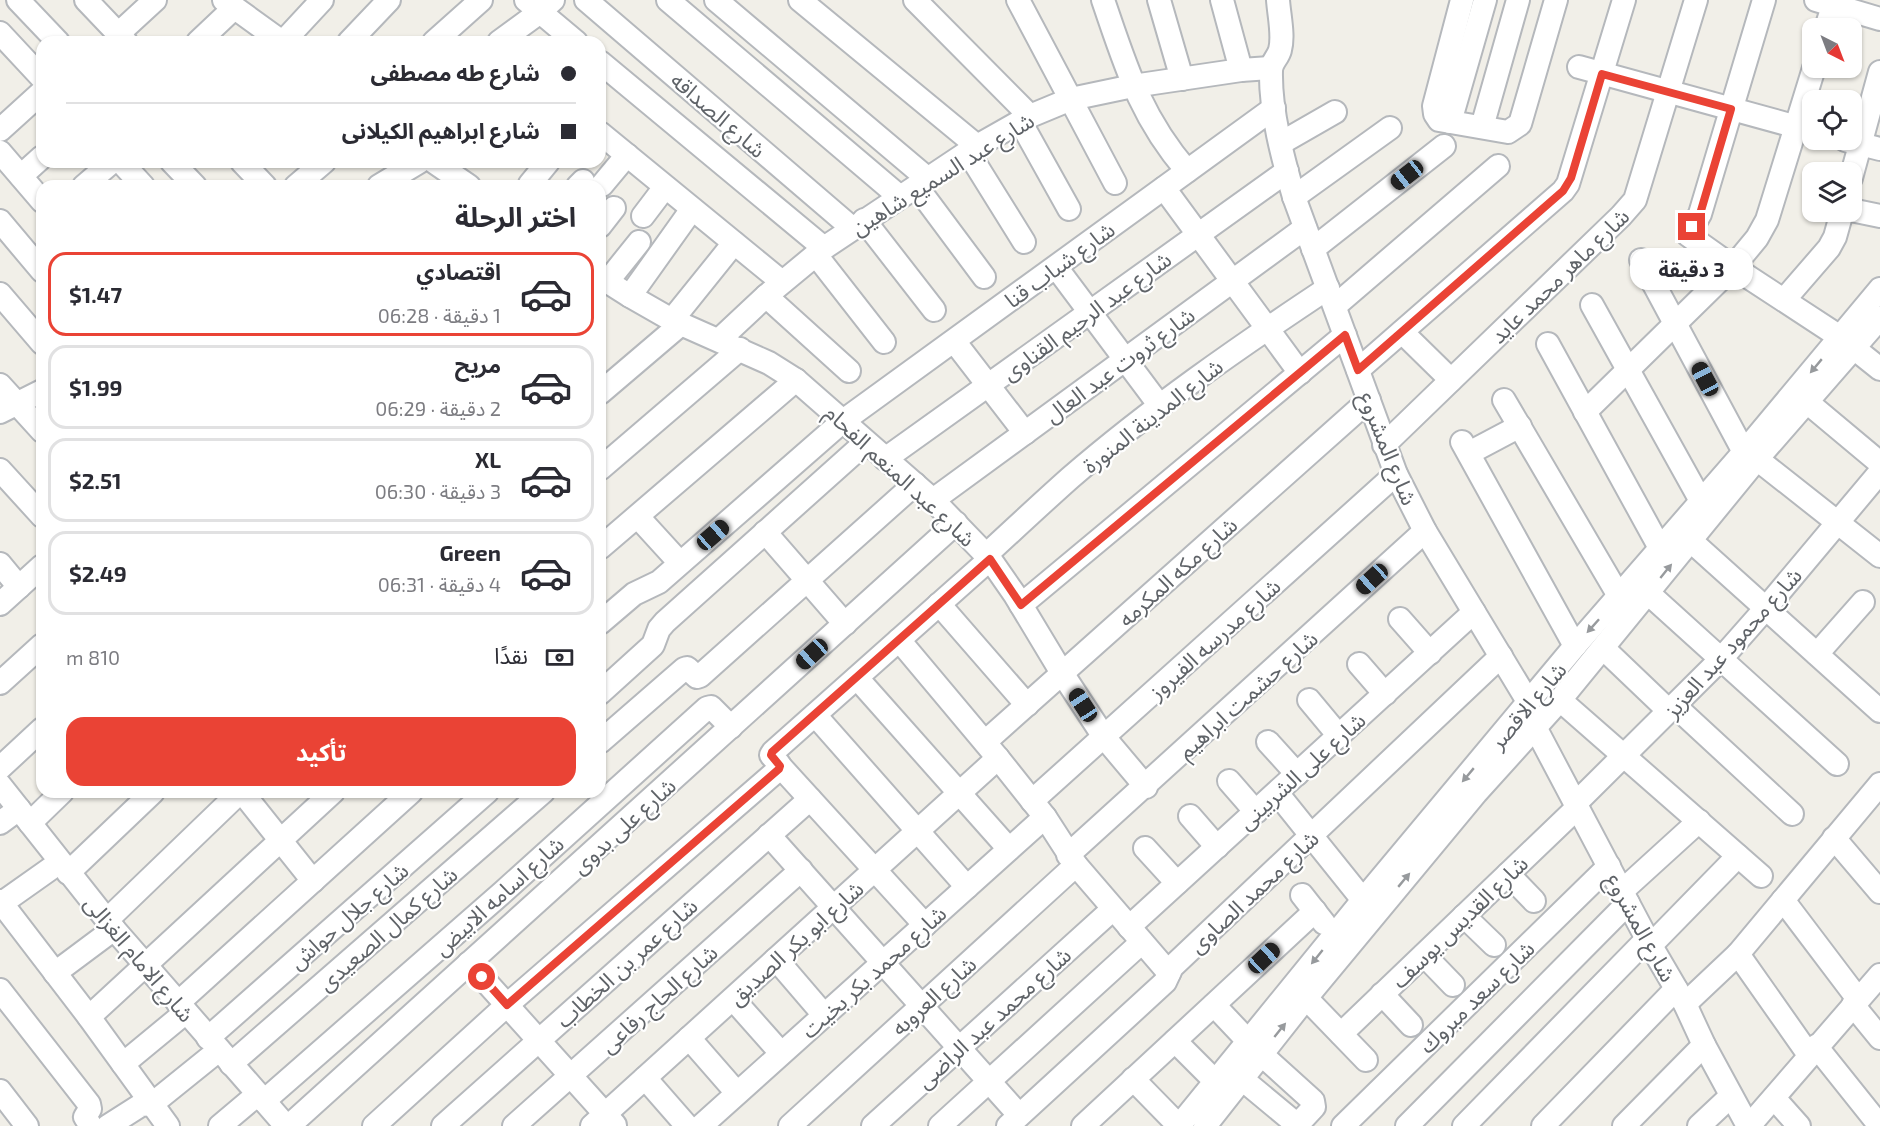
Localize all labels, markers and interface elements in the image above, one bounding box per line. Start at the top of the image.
north arrow [1802,18,1862,78]
map controls [1802,18,1862,222]
text: شارع طه مصطفى [371,59,540,85]
street label: شارع الصداقه [663,66,772,166]
button: locate [1802,90,1862,150]
street label: شارع عبد السميع شاهين [846,106,1041,244]
text: شارع ابراهيم الكيلانى [342,117,540,143]
car [1387,157,1427,193]
button: layers [1802,162,1862,222]
text: اختر الرحلة [455,200,576,232]
street label: شارع ماهر محمد عايد [1484,202,1637,351]
route end [1678,213,1705,240]
street label: شارع شباب قنا [999,215,1122,317]
street label: شارع عبد الرحيم القناوى [996,245,1179,389]
callout: 3 دقيقة [1630,248,1754,290]
text: 3 دقيقة [1659,257,1724,281]
text: اقتصادي [416,258,501,284]
icon: car [519,267,573,321]
text: $1.47 [69,281,122,307]
street label: شارع ثروت عبد العال [1039,301,1202,431]
text: 1 دقيقة · 06:28 [378,303,501,327]
text: مريح [455,351,501,377]
street label: شارع المدينة المنورة [1077,352,1230,482]
one-way arrow [1810,358,1823,373]
car [1689,359,1721,399]
icon: car [519,360,573,414]
text: $1.99 [69,374,123,400]
street label: شارع المشروع [1350,388,1424,510]
text: 2 دقيقة · 06:29 [375,396,501,420]
street label: شارع عبد المنعم الفحام [817,399,981,555]
text: XL [475,446,501,472]
icon: car [519,453,573,507]
text: $2.51 [69,467,122,493]
text: 3 دقيقة · 06:30 [375,479,501,503]
street label: شارع مكه المكرمه [1112,511,1245,635]
car [694,516,732,554]
text: Green [439,539,501,565]
icon: car [519,546,573,600]
text: $2.49 [69,560,127,586]
car [1353,560,1391,598]
street label: شارع محمود عبد العزيز [1657,562,1810,726]
one-way arrow [1659,564,1672,579]
text: 4 دقيقة · 06:31 [378,572,501,596]
street label: شارع مدرسه الفيروز [1142,572,1288,708]
one-way arrow [1586,618,1600,633]
street label: شارع حشمت ابراهيم [1172,624,1326,767]
car [793,635,831,673]
icon: cash [543,641,576,674]
text: نقدًا [494,642,528,668]
text: 810 m [66,645,120,669]
street label: شارع الاقصر [1483,656,1575,758]
car [1066,685,1100,725]
street label: شارع على الشربينى [1232,706,1373,838]
button: تأكيد [66,717,576,786]
one-way arrow [1462,767,1475,782]
street label: شارع على بدوى [566,772,684,882]
street label: شارع محمد الصاوى [1183,824,1327,961]
street label: شارع اسامه الابيض [428,830,572,964]
street label: شارع القديس يوسف [1386,849,1536,996]
street label: شارع جلال حواش [283,856,416,978]
street label: شارع كمال الصعيدى [312,860,465,999]
street label: شارع المشروع [1597,868,1682,988]
one-way arrow [1397,873,1410,888]
street label: شارع ابو بكر الصديق [722,875,871,1013]
street label: شارع الامام الغزالى [76,889,200,1030]
street label: شارع عمر بن الخطاب [550,892,705,1036]
street label: شارع محمد بكر بخيت [795,899,954,1046]
street label: شارع سعد مبروك [1413,934,1543,1061]
street label: شارع الحاج رفاعى [594,938,725,1061]
car [1245,939,1283,977]
street label: شارع محمد عبد الراضى [911,941,1079,1097]
one-way arrow [1310,949,1323,965]
street label: شارع العروبه [885,950,984,1044]
route start [468,963,495,990]
one-way arrow [1273,1023,1285,1038]

